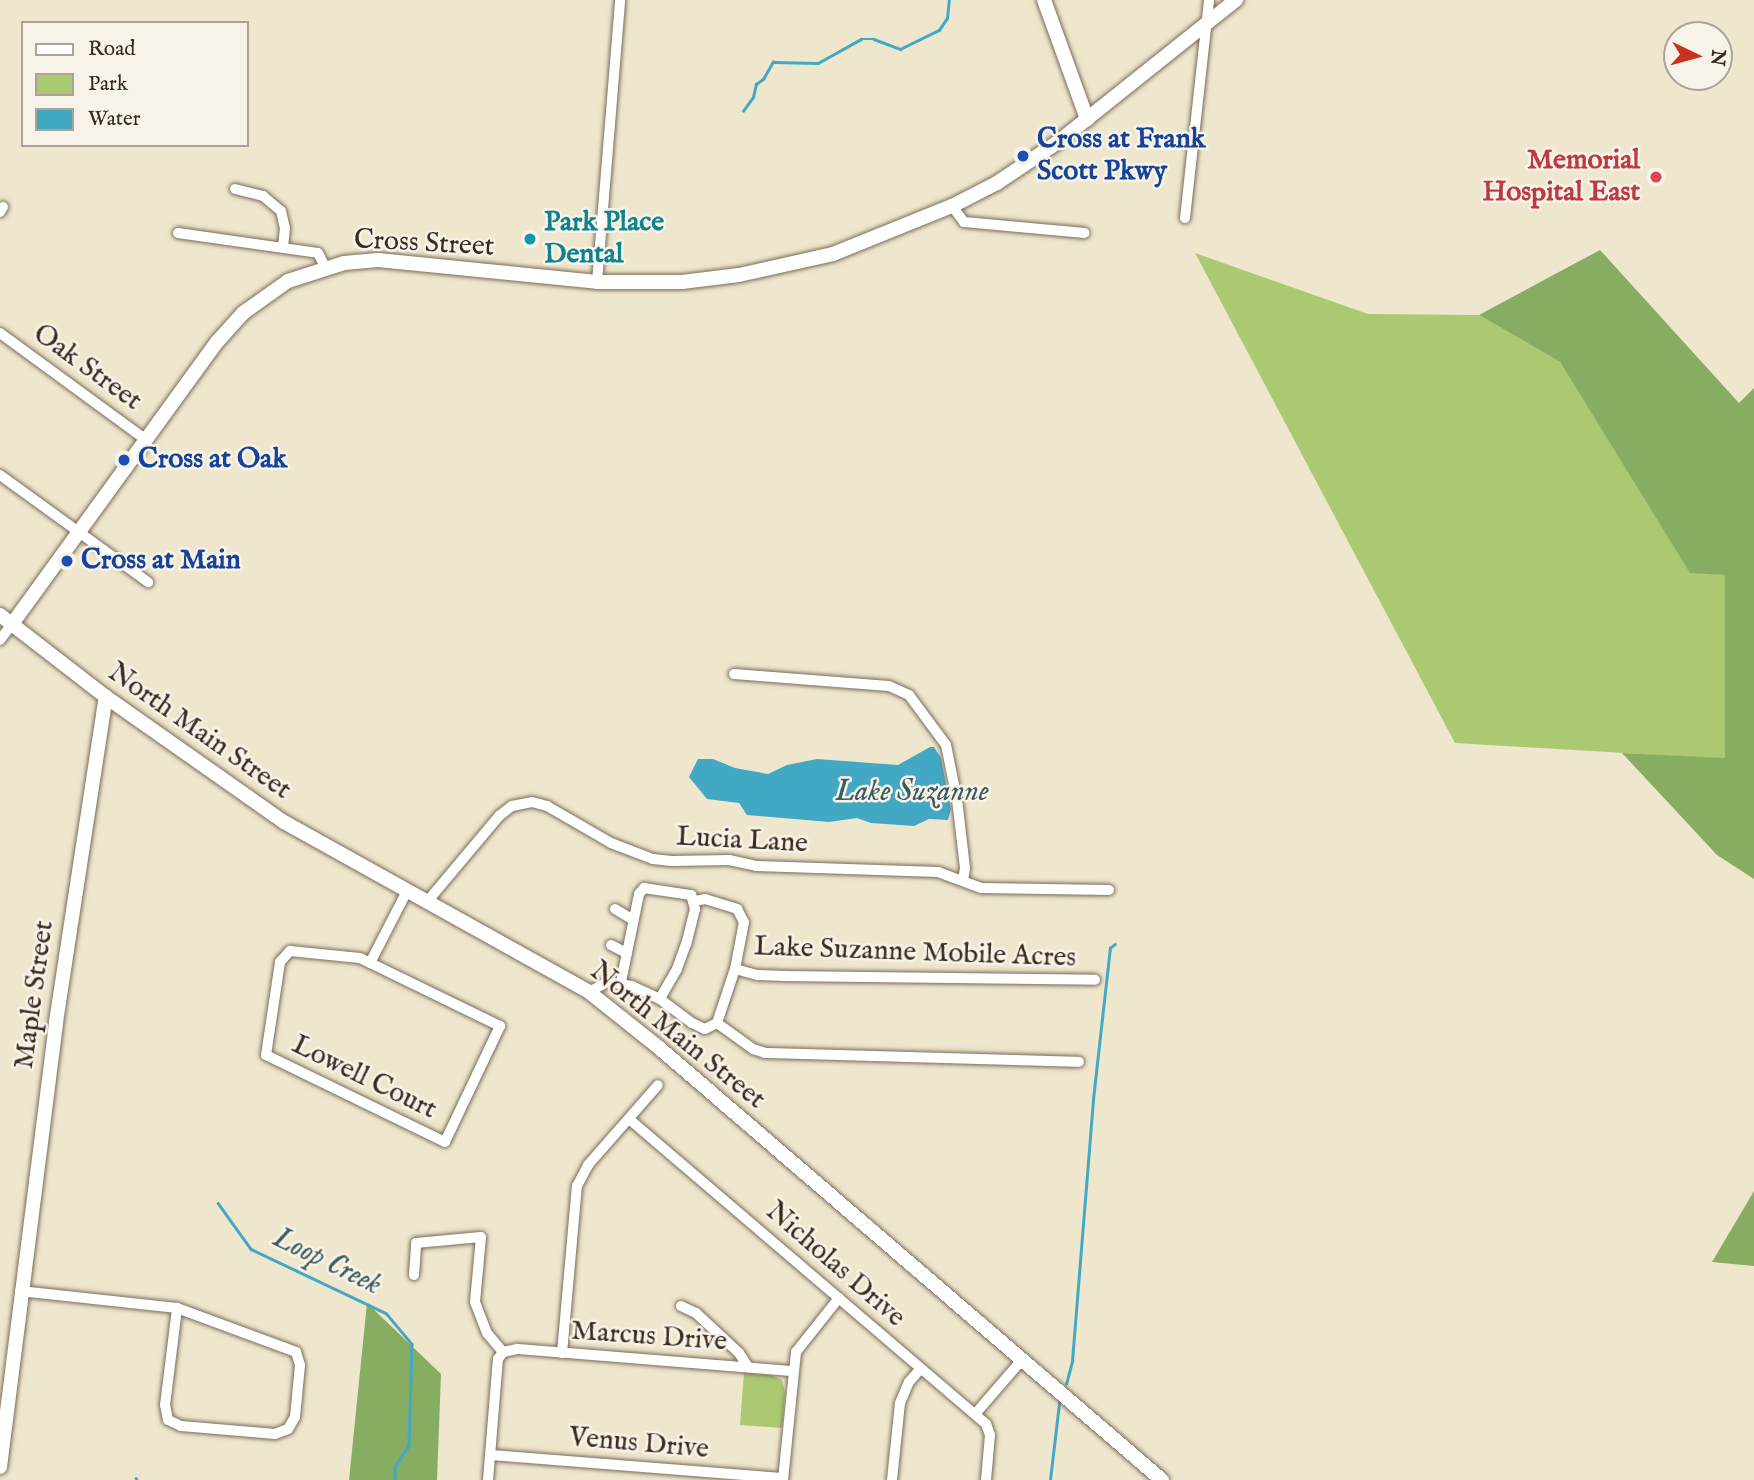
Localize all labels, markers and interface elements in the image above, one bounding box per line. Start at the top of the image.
legend [21,21,248,147]
north arrow [1663,21,1733,91]
text: Road [88,36,135,63]
text: N [1704,48,1730,67]
text: Park [88,71,128,98]
text: Water [88,106,140,133]
place label: Cross at Frank Scott Pkwy [1037,123,1206,189]
place label: Memorial Hospital East [1483,144,1640,210]
marker: Cross at Frank Scott Pkwy [1015,148,1031,164]
marker: Memorial Hospital East [1646,167,1666,187]
place label: Park Place Dental [544,206,664,272]
street label: Cross Street [353,224,495,264]
marker: Park Place Dental [522,231,538,247]
street label: Oak Street [26,317,148,419]
place label: Cross at Oak [138,443,287,477]
marker: Cross at Oak [116,452,132,468]
place label: Cross at Main [81,544,241,578]
marker: Cross at Main [59,553,75,569]
street label: North Main Street [101,656,297,808]
water label: Lake Suzanne [835,774,989,810]
street label: Lucia Lane [675,821,809,861]
street label: Maple Street [8,919,62,1071]
street label: Lake Suzanne Mobile Acres [753,931,1077,975]
street label: North Main Street [583,955,771,1117]
street label: Lowell Court [286,1028,442,1128]
street label: Nicholas Drive [758,1195,912,1335]
water label: Loop Creek [267,1220,387,1304]
street label: Marcus Drive [570,1315,728,1359]
street label: Venus Drive [568,1421,710,1467]

